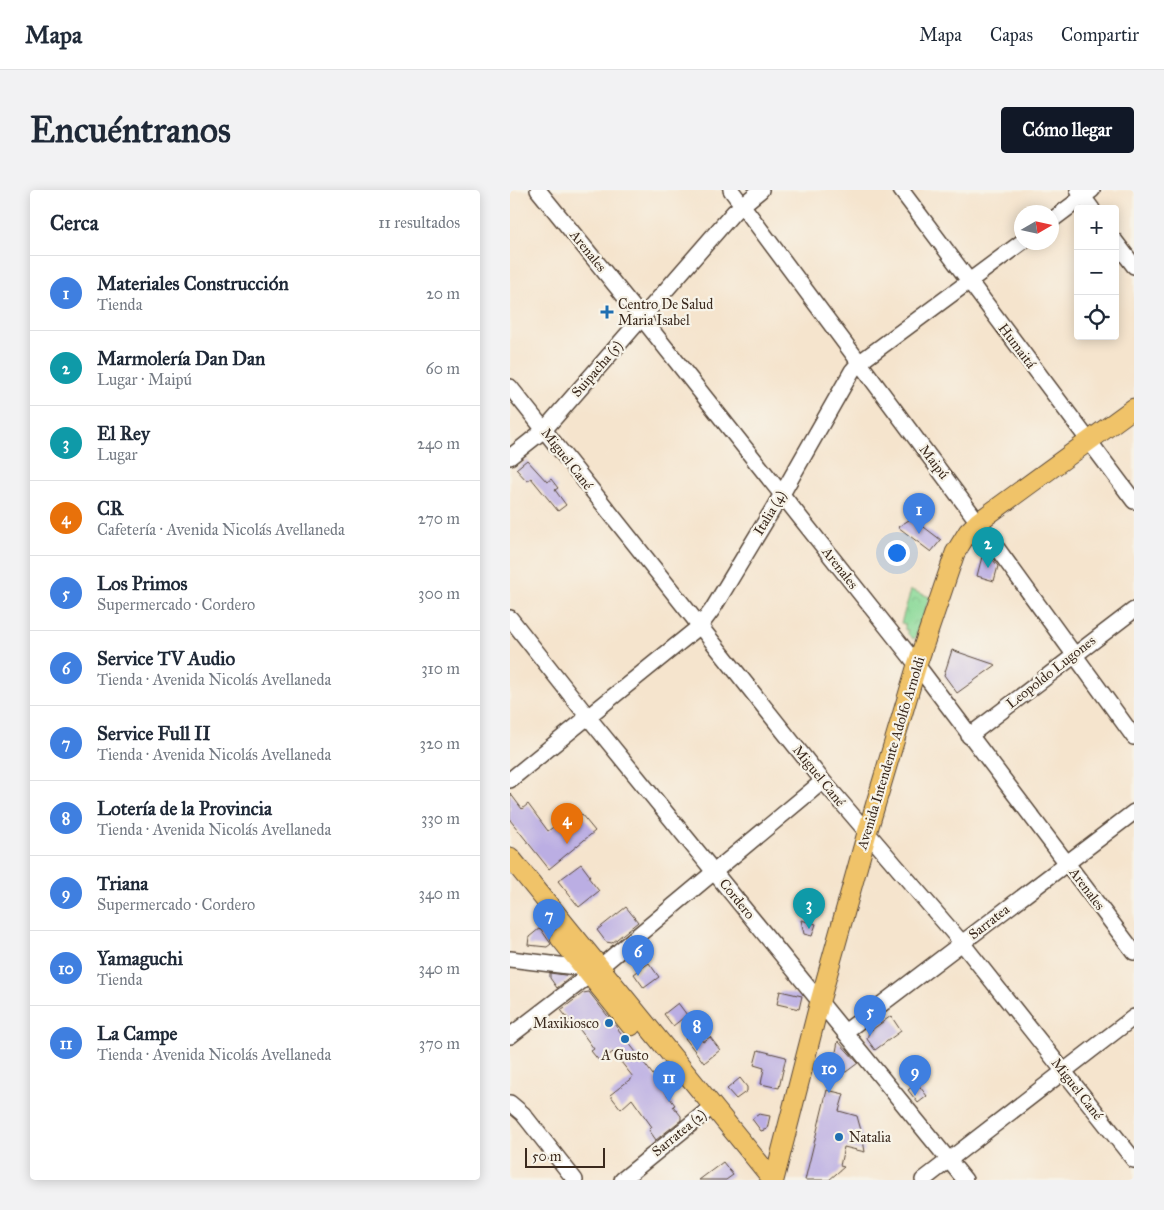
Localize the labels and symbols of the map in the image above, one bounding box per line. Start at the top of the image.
north arrow [1014,205,1059,250]
street label: Arenales [565,226,610,275]
place label: Centro De Salud Maria Isabel [618,296,713,329]
marker: Centro De Salud Maria Isabel [600,305,614,319]
street label: Humaitá [995,320,1039,372]
street label: Suipacha (5) [568,337,627,401]
street label: Miguel Cané [538,425,597,493]
street label: Maipú [916,441,953,483]
street label: Italia (4) [750,488,791,539]
pin: 1 [903,493,935,534]
pin: 2 [972,527,1004,568]
your location [884,540,910,566]
street label: Arenales [818,543,862,592]
street label: Leopoldo Lugones [1003,632,1099,712]
street label: Avenida Intendente Adolfo Arnoldi [853,654,929,852]
street label: Miguel Cané [789,742,849,810]
pin: 4 [551,803,583,844]
street label: Arenales [1065,864,1108,914]
street label: Cordero [716,875,758,923]
pin: 3 [793,888,825,929]
pin: 7 [533,899,565,940]
street label: Sarratea [965,901,1013,943]
pin: 6 [622,935,654,976]
pin: 5 [854,995,886,1036]
pin: 8 [681,1010,713,1051]
place label: Maxikiosco [533,1015,599,1032]
marker: Maxikiosco [603,1017,615,1029]
marker: A Gusto [619,1033,631,1045]
place label: A Gusto [600,1047,649,1064]
pin: 10 [813,1052,845,1093]
pin: 9 [899,1055,931,1096]
street label: Miguel Cané [1048,1055,1107,1123]
pin: 11 [653,1061,685,1102]
street label: Sarratea (2) [648,1106,710,1161]
place label: Natalia [849,1129,891,1146]
marker: Natalia [833,1131,845,1143]
scale bar [525,1145,605,1168]

